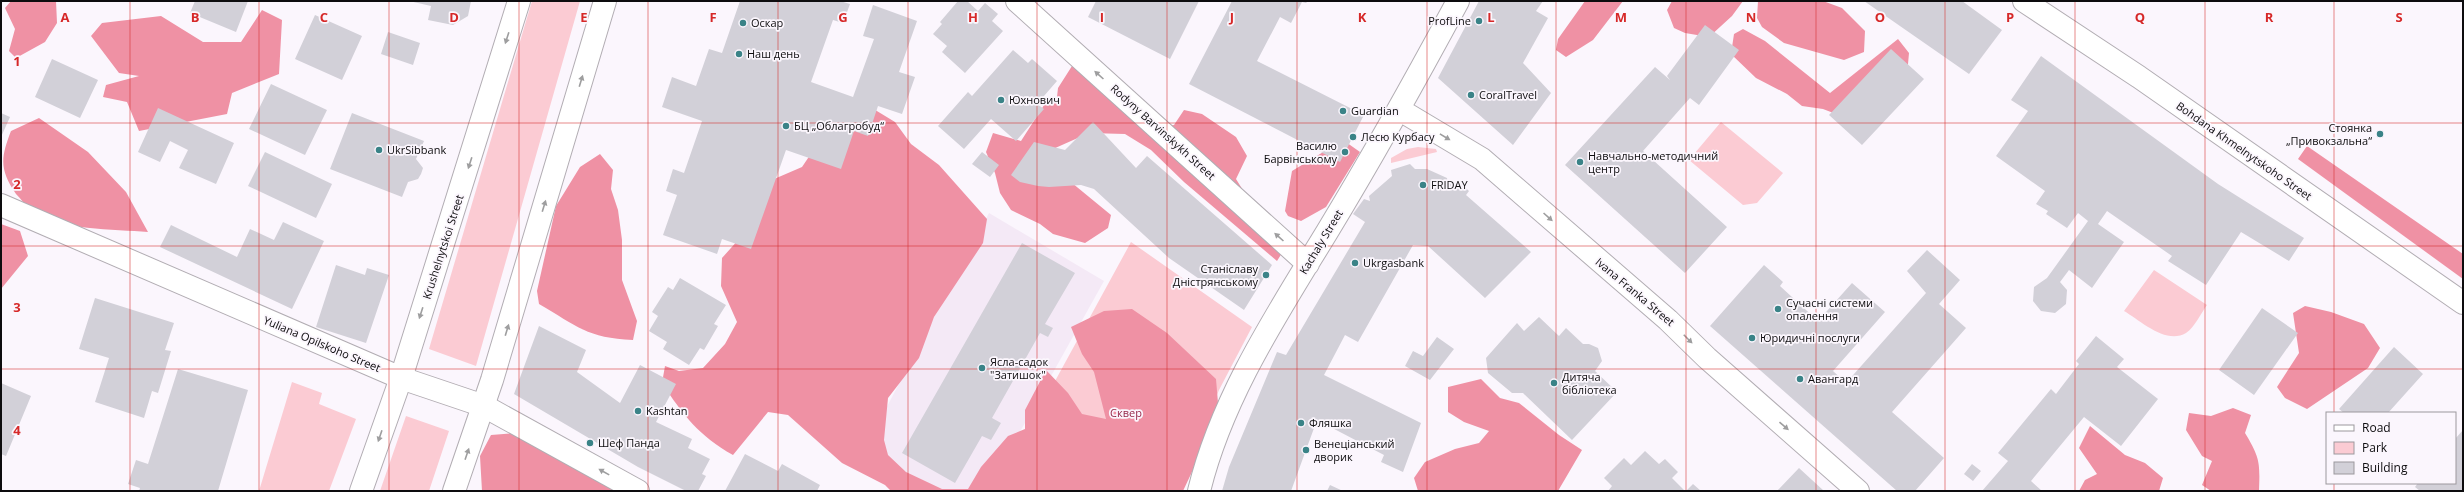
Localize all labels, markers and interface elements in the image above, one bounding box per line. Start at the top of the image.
text: A [61,8,70,26]
text: B [191,8,200,26]
text: C [320,8,328,26]
text: D [449,8,459,26]
text: E [580,8,588,26]
text: F [709,8,717,26]
text: G [838,8,848,26]
text: H [968,8,978,26]
text: I [1100,8,1104,26]
text: J [1229,8,1234,26]
text: K [1358,8,1367,26]
text: L [1487,8,1495,26]
text: M [1615,8,1627,26]
text: N [1746,8,1756,26]
text: O [1875,8,1885,26]
text: P [2006,8,2014,26]
text: Q [2135,8,2145,26]
text: R [2265,8,2274,26]
text: S [2395,8,2403,26]
place label: ProfLine [1428,13,1471,28]
place label: Оскар [751,15,784,30]
marker: ProfLine [1474,16,1484,26]
marker: Оскар [738,18,748,28]
one-way arrow [504,32,510,44]
place label: Наш день [747,46,800,61]
marker: Наш день [734,49,744,59]
text: 1 [13,52,21,70]
one-way arrow [1095,71,1104,80]
one-way arrow [578,75,584,87]
street label: Rodyny Barvinskykh Street [1108,81,1219,183]
place label: CoralTravel [1479,87,1537,102]
marker: CoralTravel [1466,90,1476,100]
place label: Юхнович [1009,92,1060,107]
marker: Юхнович [996,95,1006,105]
street label: Bohdana Khmelnytskoho Street [2173,98,2315,203]
place label: Guardian [1351,103,1399,118]
marker: Guardian [1338,106,1348,116]
place label: БЦ „Облагробуд“ [794,118,884,133]
place label: Стоянка „Привокзальна“ [2286,120,2372,148]
marker: БЦ „Облагробуд“ [781,121,791,131]
place label: Лесю Курбасу [1361,129,1435,144]
marker: Стоянка „Привокзальна“ [2375,129,2385,139]
marker: Лесю Курбасу [1348,132,1358,142]
one-way arrow [1439,134,1451,141]
place label: Василю Барвінському [1264,138,1337,166]
place label: UkrSibbank [387,142,446,157]
marker: UkrSibbank [374,145,384,155]
marker: Василю Барвінському [1340,147,1350,157]
place label: Навчально-методичний центр [1588,148,1718,176]
one-way arrow [467,157,473,169]
marker: Навчально-методичний центр [1575,157,1585,167]
text: 2 [13,175,21,193]
place label: FRIDAY [1431,177,1468,192]
marker: FRIDAY [1418,180,1428,190]
street label: Krushelnytskoi Street [419,193,467,301]
one-way arrow [541,199,547,211]
street label: Kachaly Street [1295,207,1346,277]
one-way arrow [1542,212,1553,221]
one-way arrow [1274,233,1284,242]
street label: Ivana Franka Street [1593,254,1678,329]
place label: Ukrgasbank [1363,255,1424,270]
marker: Ukrgasbank [1350,258,1360,268]
place label: Станіславу Дністрянському [1173,261,1258,289]
marker: Станіславу Дністрянському [1261,270,1271,280]
place label: Сучасні системи опалення [1786,295,1873,323]
text: 3 [13,298,21,316]
marker: Сучасні системи опалення [1773,304,1783,314]
one-way arrow [418,307,424,319]
street label: Yuliana Opilskoho Street [261,312,383,375]
one-way arrow [504,324,510,336]
place label: Юридичні послуги [1760,330,1860,345]
marker: Юридичні послуги [1747,333,1757,343]
one-way arrow [1683,334,1693,344]
place label: Ясла-садок "Затишок" [990,354,1048,382]
marker: Ясла-садок "Затишок" [977,363,987,373]
place label: Дитяча бібліотека [1562,369,1617,397]
place label: Авангард [1808,371,1859,386]
marker: Авангард [1795,374,1805,384]
marker: Дитяча бібліотека [1549,378,1559,388]
place label: Kashtan [646,403,688,418]
park label: Сквер [1110,405,1142,420]
marker: Kashtan [633,406,643,416]
legend [2326,412,2456,484]
place label: Фляшка [1309,415,1352,430]
marker: Фляшка [1296,418,1306,428]
text: Road [2362,419,2391,436]
text: 4 [13,421,21,439]
one-way arrow [1780,421,1789,430]
one-way arrow [377,431,383,443]
place label: Шеф Панда [598,435,660,450]
place label: Венеціанський дворик [1314,436,1395,464]
marker: Шеф Панда [585,438,595,448]
text: Park [2362,439,2388,456]
marker: Венеціанський дворик [1301,445,1311,455]
one-way arrow [464,448,470,460]
text: Building [2362,459,2408,476]
one-way arrow [598,469,610,476]

